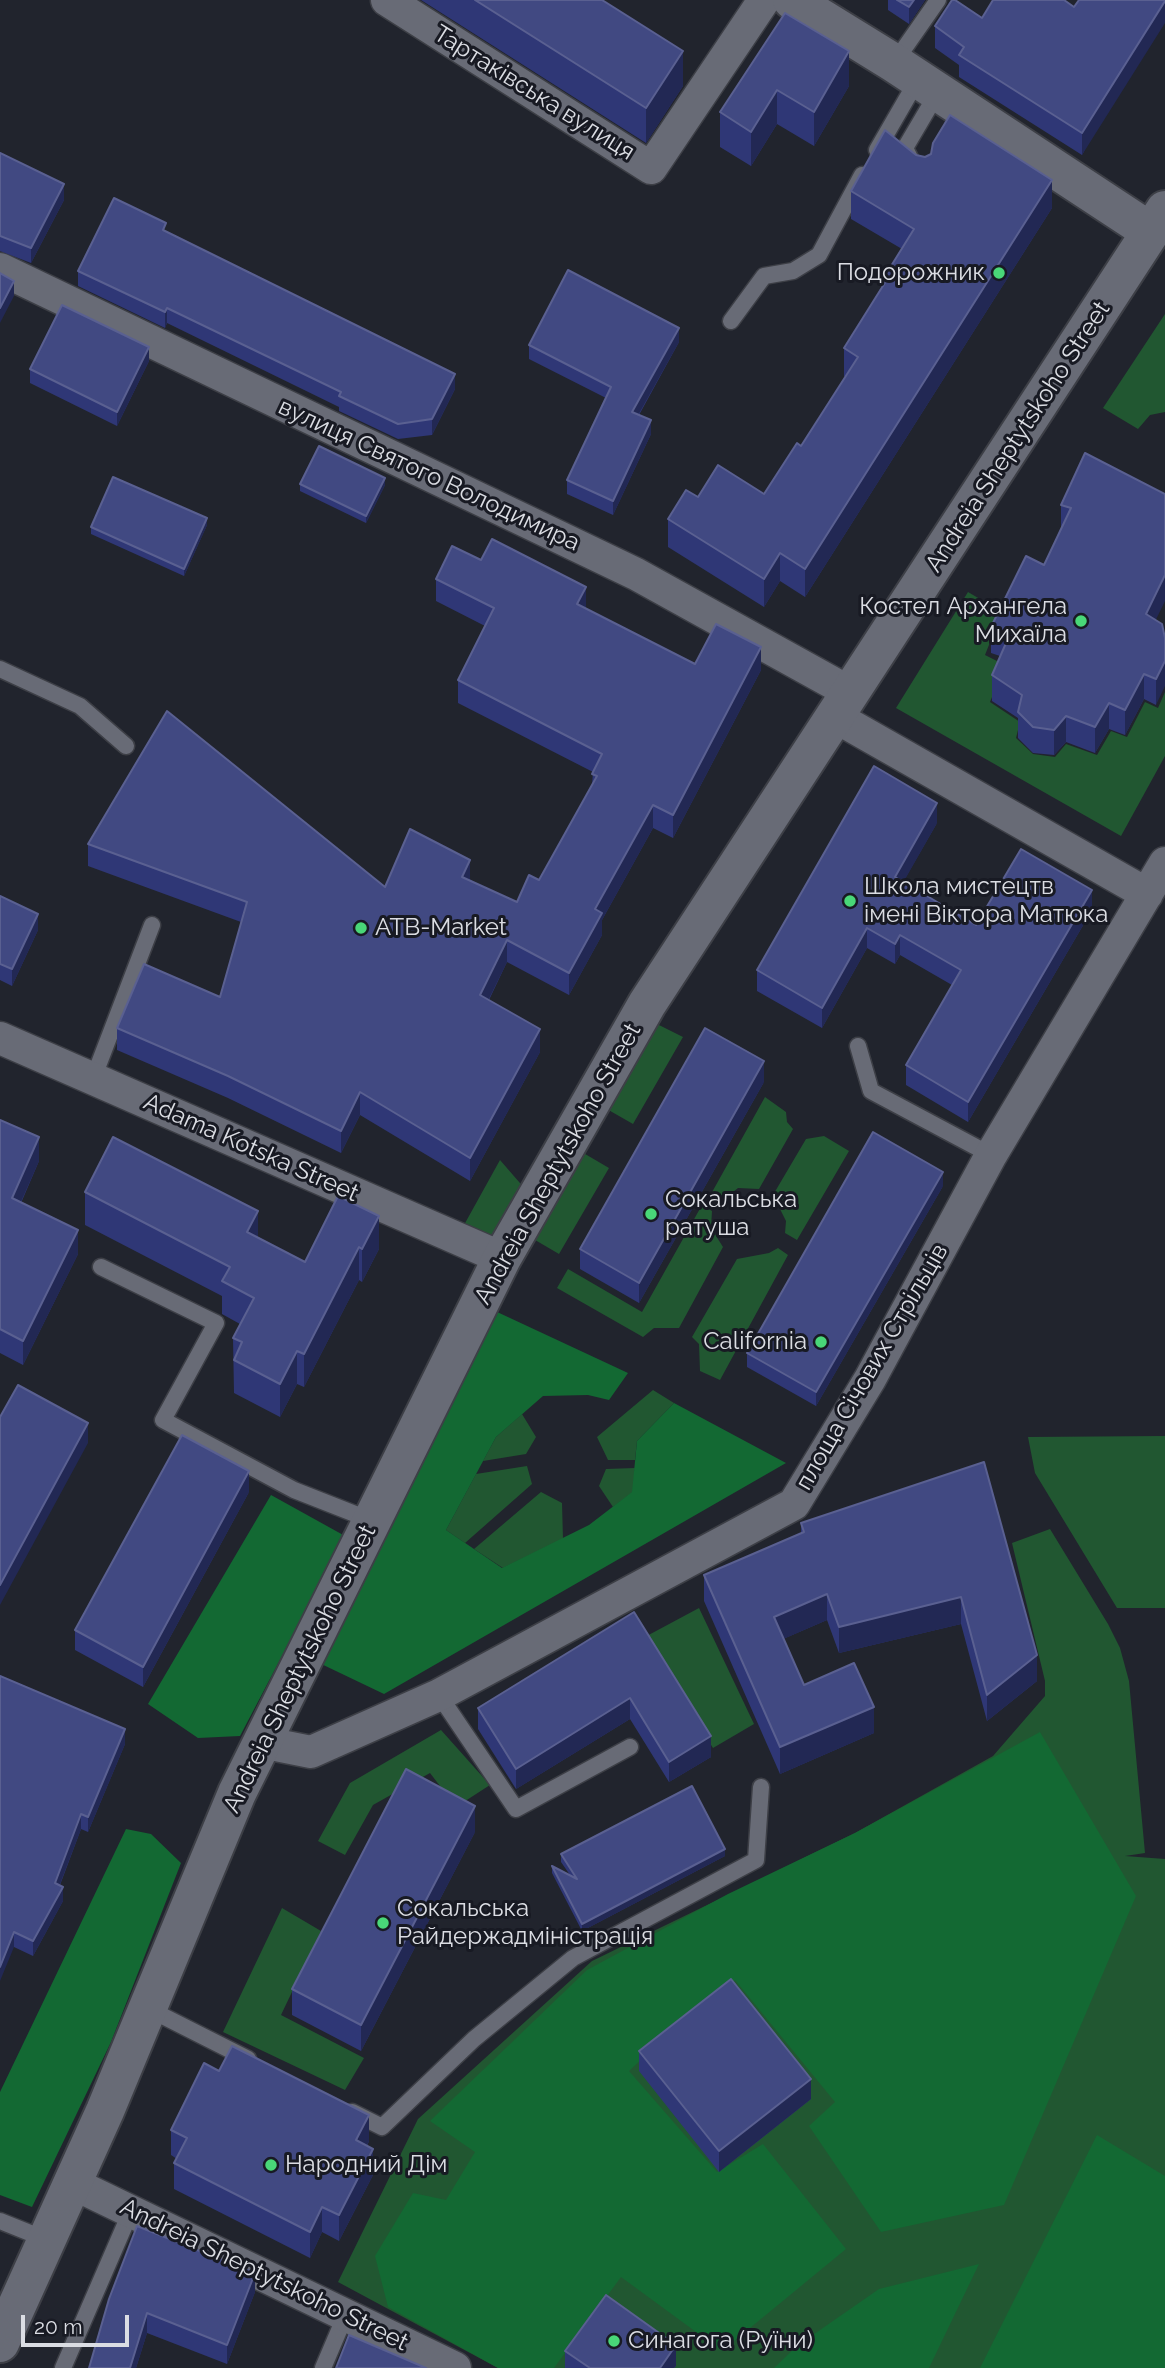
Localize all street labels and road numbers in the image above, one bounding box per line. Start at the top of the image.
street label: Тартаківська вулиця [428,19,640,167]
street label: Andreia Sheptytskoho Street [920,296,1116,578]
street label: вулиця Святого Володимира [274,392,584,558]
street label: Andreia Sheptytskoho Street [469,1018,647,1310]
street label: Adama Kotska Street [139,1088,363,1208]
street label: площа Січових Стрільців [790,1239,954,1495]
street label: Andreia Sheptytskoho Street [218,1520,382,1818]
street label: Andreia Sheptytskoho Street [115,2193,413,2357]

